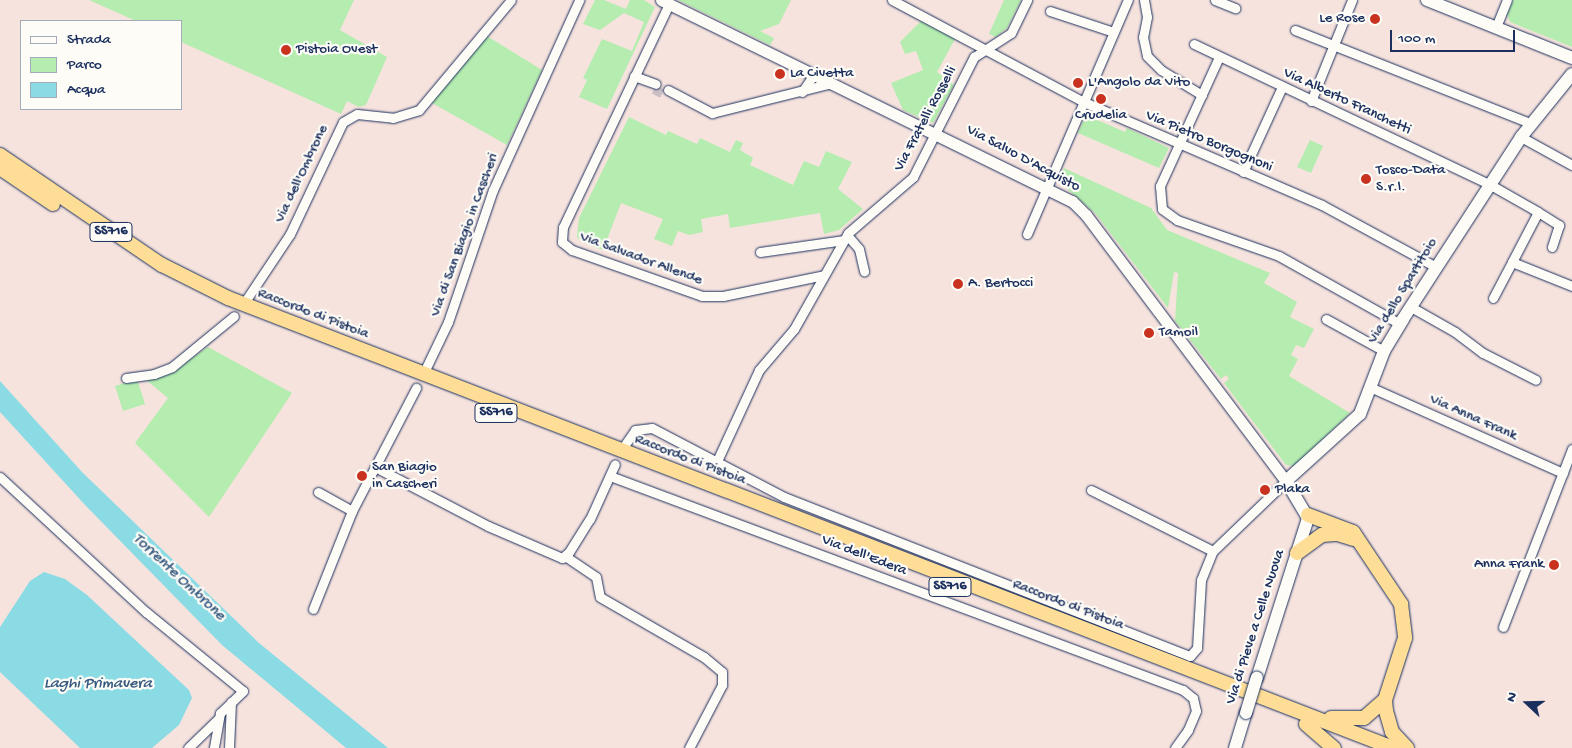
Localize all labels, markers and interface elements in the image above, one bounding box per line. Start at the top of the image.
place label: Le Rose [1319,10,1365,28]
marker: Le Rose [1369,13,1381,25]
legend [20,20,182,110]
scale bar [1392,20,1517,52]
text: 100 m [1398,30,1435,48]
text: Strada [67,31,111,49]
place label: Pistoia Ovest [296,41,377,59]
marker: Pistoia Ovest [280,44,292,56]
text: Parco [67,56,102,74]
street label: Via Fratelli Rosselli [891,63,961,175]
street label: Via Alberto Franchetti [1280,64,1414,140]
place label: La Civetta [790,65,854,83]
marker: La Civetta [774,68,786,80]
place label: L'Angolo da Vito [1088,74,1190,92]
marker: L'Angolo da Vito [1072,77,1084,89]
text: Acqua [67,81,105,99]
marker: Crudelia [1095,93,1107,105]
place label: Crudelia [1075,107,1127,125]
street label: Via Pietro Borgognoni [1143,107,1275,177]
street label: Via Salvo D'Acquisto [963,121,1083,197]
street label: Via dell'Ombrone [271,122,333,226]
street label: Via di San Biagio in Cascheri [427,151,503,319]
place label: Tosco-Data S.r.l. [1376,161,1445,196]
marker: Tosco-Data S.r.l. [1360,173,1372,185]
road number: SS716 [88,220,134,243]
street label: Via Salvador Allende [577,228,705,290]
street label: Via dello Spartitoio [1364,235,1442,347]
place label: A. Bertocci [968,275,1033,293]
marker: A. Bertocci [952,278,964,290]
street label: Raccordo di Pistoia [255,285,371,343]
place label: Tamoil [1159,324,1198,342]
marker: Tamoil [1143,327,1155,339]
street label: Via Anna Frank [1427,391,1519,445]
road number: SS716 [474,402,518,424]
street label: Raccordo di Pistoia [632,431,748,489]
place label: San Biagio in Cascheri [372,458,437,493]
marker: San Biagio in Cascheri [356,470,368,482]
place label: Plaka [1275,481,1310,499]
marker: Plaka [1259,484,1271,496]
water label: Torrente Ombrone [128,530,228,626]
street label: Via dell'Edera [819,531,909,581]
street label: Via di Pieve a Celle Nuova [1222,547,1290,707]
place label: Anna Frank [1474,556,1544,574]
marker: Anna Frank [1548,559,1560,571]
road number: SS716 [928,576,972,598]
street label: Raccordo di Pistoia [1010,576,1126,634]
water label: Laghi Primavera [44,675,152,695]
north arrow [1502,678,1552,728]
text: N [1503,690,1522,705]

